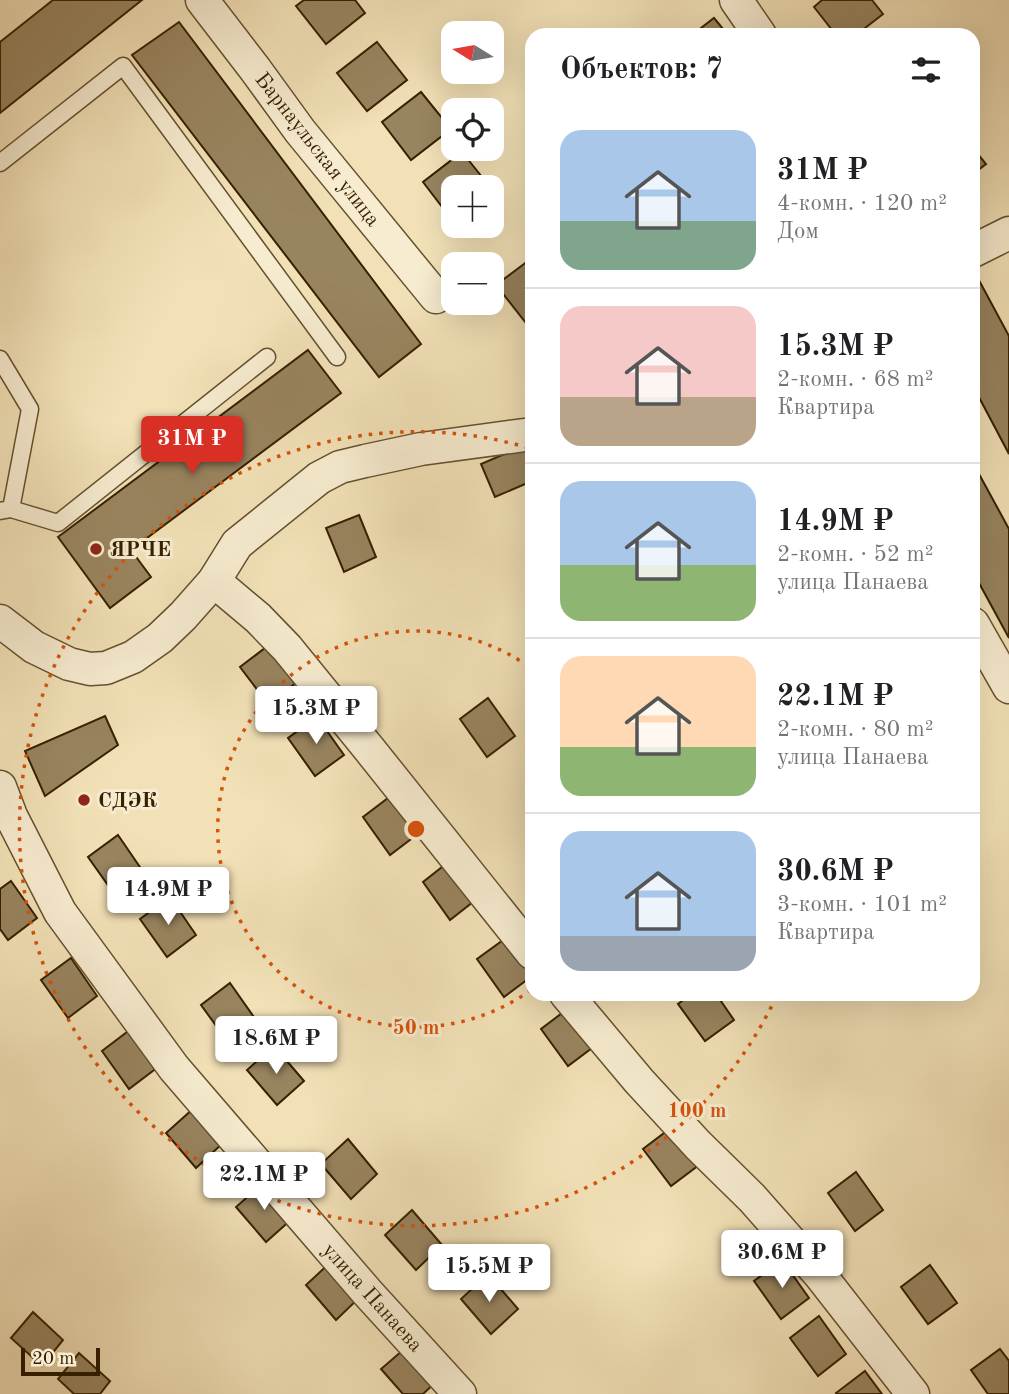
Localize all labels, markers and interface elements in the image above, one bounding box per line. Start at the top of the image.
north arrow [441,21,504,84]
map controls [441,21,504,315]
icon: filters [907,51,945,89]
text: Объектов: 7 [560,55,723,85]
street label: Барнаульская улица [250,69,383,231]
button: locate [441,98,504,161]
text: 31M ₽ [777,156,868,186]
icon: home [616,158,700,242]
button: + [441,175,504,238]
text: 4-комн. · 120 m² [777,192,947,215]
text: Дом [777,220,819,243]
button: − [441,252,504,315]
text: 15.3M ₽ [777,332,894,362]
icon: home [616,334,700,418]
text: 2-комн. · 68 m² [777,368,934,391]
text: Квартира [777,396,875,419]
pin: 31M ₽ [143,416,241,476]
text: 31M ₽ [157,427,227,450]
text: 14.9M ₽ [777,507,894,537]
icon: home [616,509,700,593]
place label: ЯРЧЕ [110,540,171,561]
marker: ЯРЧЕ [88,541,104,557]
text: 2-комн. · 52 m² [777,543,934,566]
text: улица Панаева [777,571,929,594]
text: 22.1M ₽ [777,682,894,712]
icon: home [616,684,700,768]
pin: 15.3M ₽ [251,686,381,746]
text: 15.3M ₽ [271,697,361,720]
text: 2-комн. · 80 m² [777,718,934,741]
text: улица Панаева [777,746,929,769]
place label: СДЭК [98,791,157,812]
marker: СДЭК [76,792,92,808]
centre of rings [404,817,428,841]
text: 30.6M ₽ [777,857,894,887]
icon: home [616,859,700,943]
pin: 14.9M ₽ [103,867,233,927]
text: 14.9M ₽ [123,878,213,901]
text: 3-комн. · 101 m² [777,893,947,916]
text: Квартира [777,921,875,944]
pin: 18.6M ₽ [211,1016,341,1076]
text: 50 m [392,1018,440,1039]
text: 18.6M ₽ [231,1027,321,1050]
text: 100 m [667,1101,727,1122]
pin: 22.1M ₽ [199,1152,329,1212]
text: 22.1M ₽ [219,1163,309,1186]
pin: 30.6M ₽ [717,1230,847,1290]
street label: улица Панаева [318,1240,426,1356]
text: 30.6M ₽ [737,1241,827,1264]
pin: 15.5M ₽ [424,1244,554,1304]
text: 15.5M ₽ [444,1255,534,1278]
scale bar [21,1345,100,1377]
text: 20 m [32,1350,74,1369]

